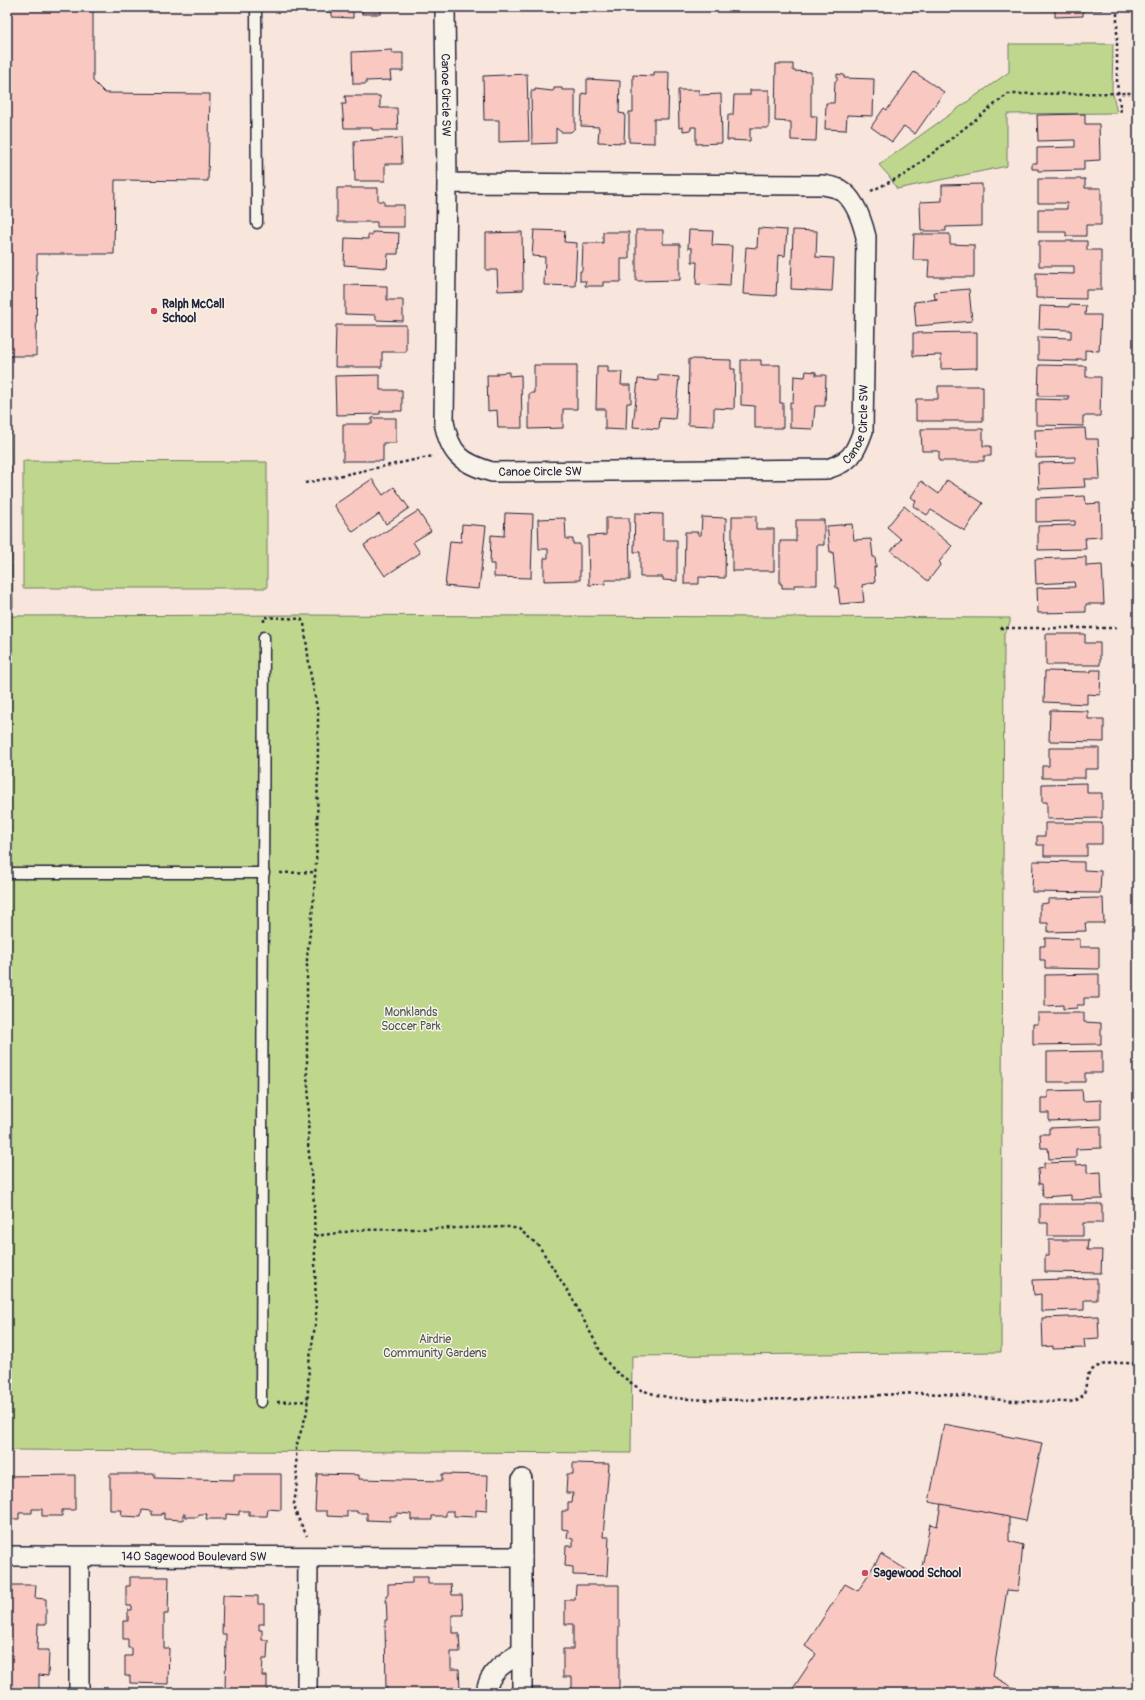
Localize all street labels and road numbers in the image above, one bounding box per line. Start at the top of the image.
street label: Canoe Circle SW [438,53,454,137]
street label: Canoe Circle SW [839,384,871,468]
street label: Canoe Circle SW [499,464,582,479]
street label: 140 Sagewood Boulevard SW [121,1549,267,1564]

